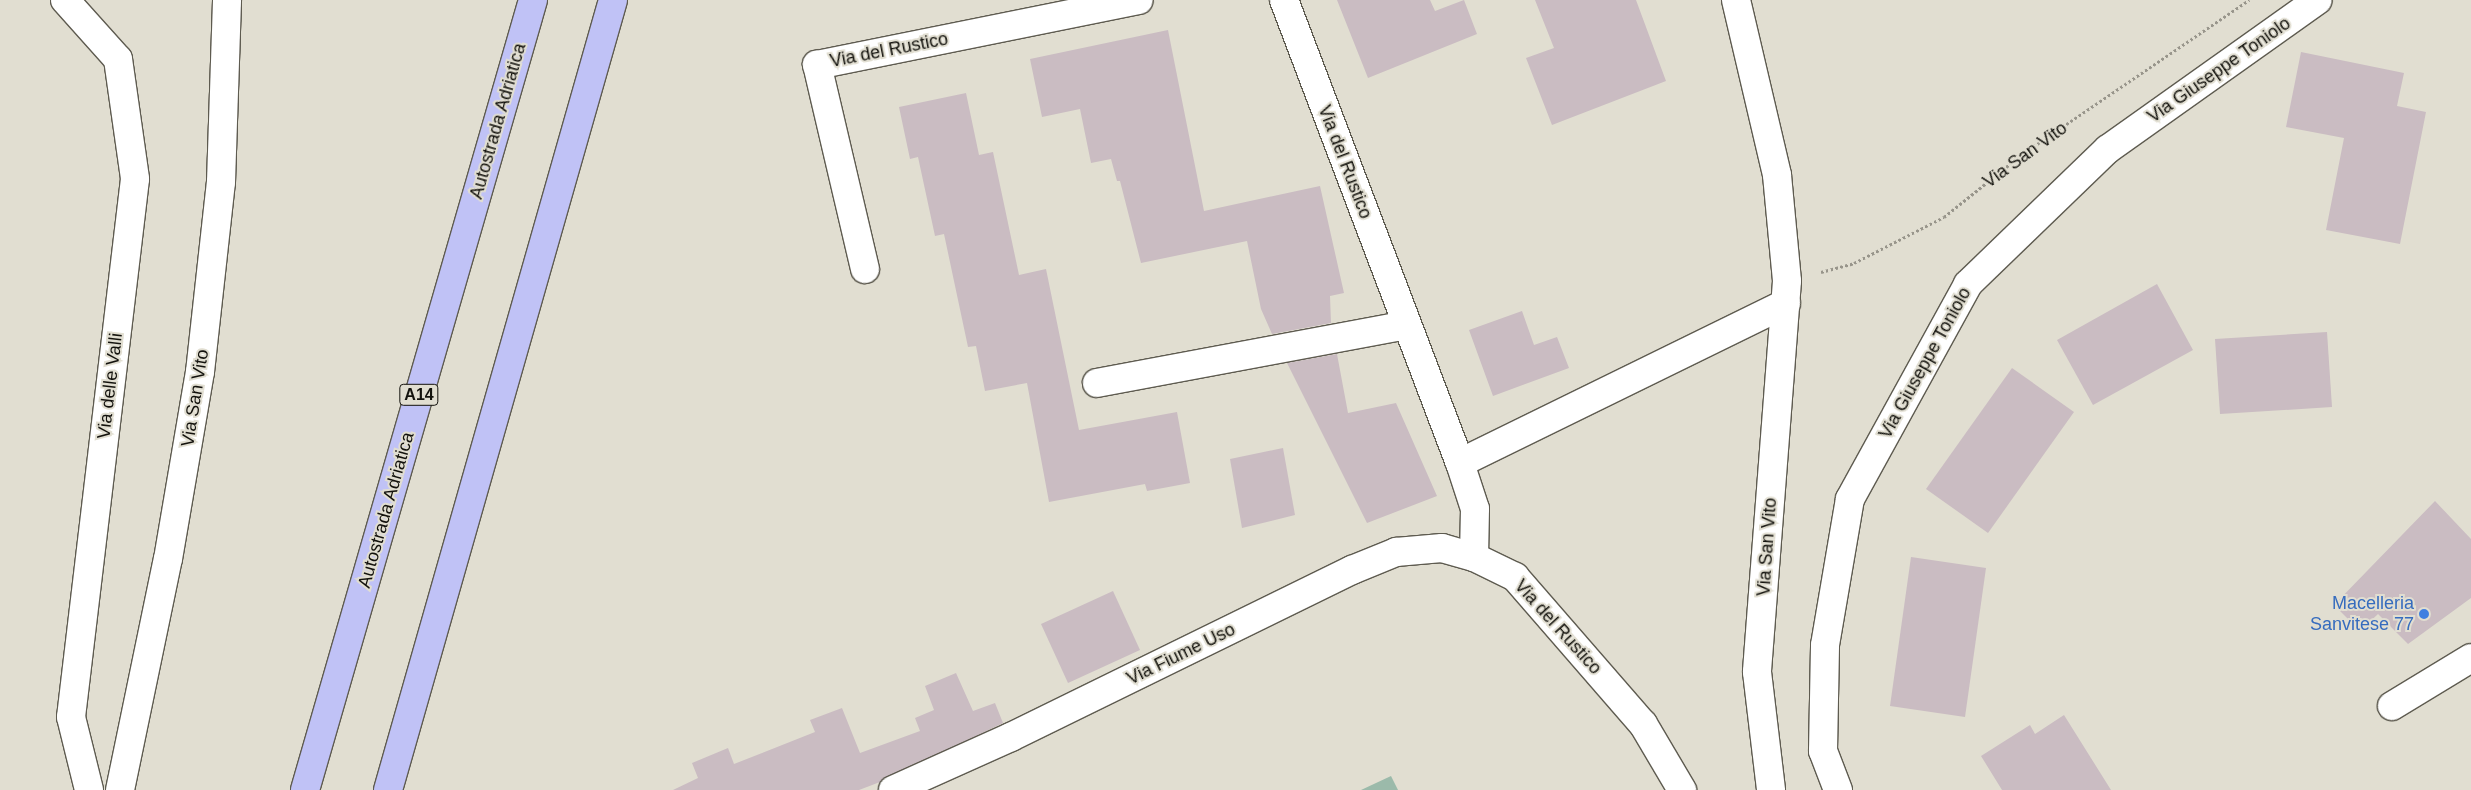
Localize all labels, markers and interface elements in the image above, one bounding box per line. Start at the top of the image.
street label: Via Giuseppe Toniolo [2143,12,2295,128]
street label: Via del Rustico [828,28,950,72]
street label: Autostrada Adriatica [465,40,531,202]
street label: Via del Rustico [1313,102,1377,222]
street label: Via San Vito [1979,117,2071,193]
street label: Via Giuseppe Toniolo [1874,284,1976,442]
street label: Via delle Valli [93,332,127,440]
street label: Via San Vito [177,348,213,448]
road number: A14 [399,382,439,408]
street label: Autostrada Adriatica [353,429,419,591]
street label: Via San Vito [1753,497,1781,597]
street label: Via del Rustico [1510,575,1606,679]
place label: Macelleria Sanvitese 77 [2310,593,2414,636]
marker: Macelleria Sanvitese 77 [2418,608,2430,620]
street label: Via Fiume Uso [1123,618,1239,690]

